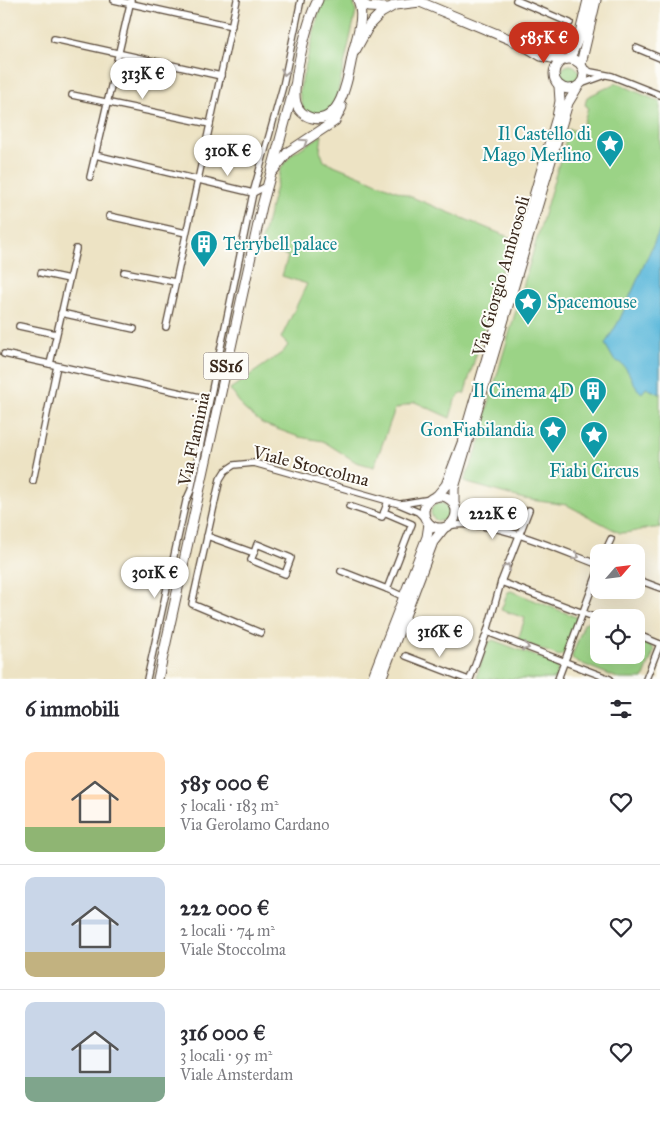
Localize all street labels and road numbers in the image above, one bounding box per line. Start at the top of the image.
street label: Via Giorgio Ambrosoli [467,193,535,360]
road number: SS16 [204,352,248,380]
street label: Via Flaminia [173,390,215,489]
street label: Viale Stoccolma [250,441,372,491]

